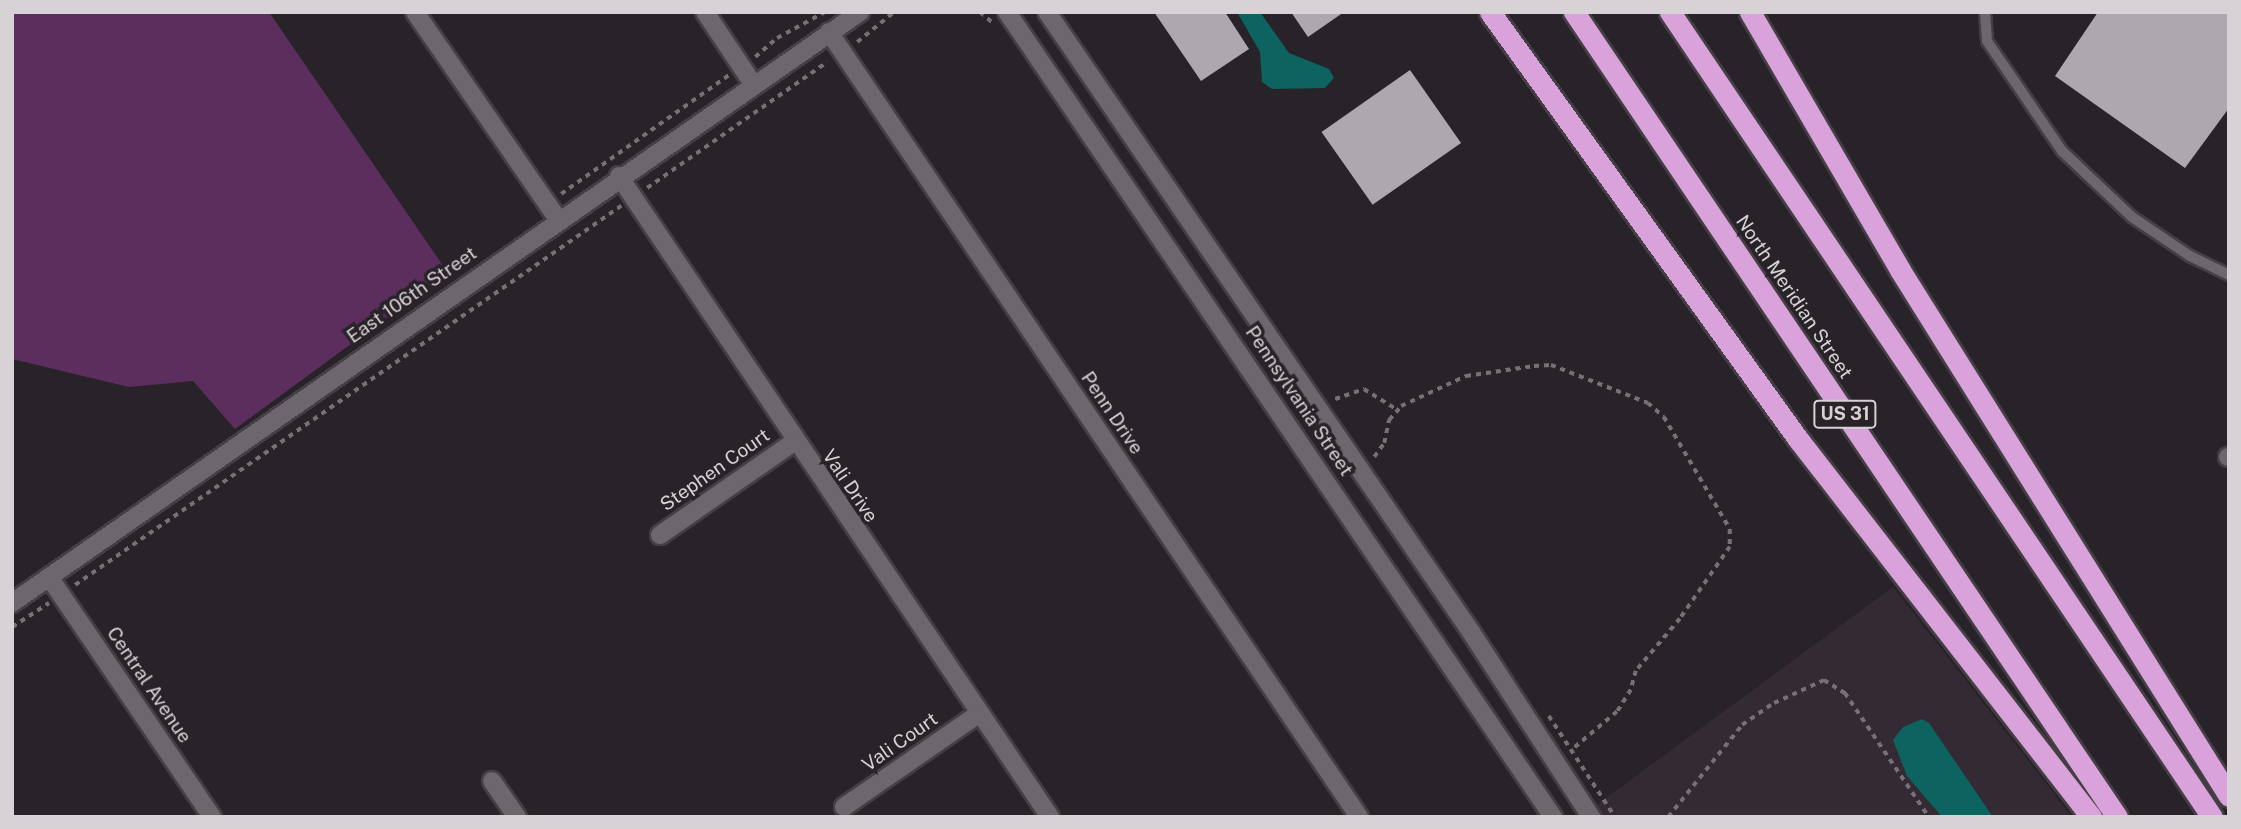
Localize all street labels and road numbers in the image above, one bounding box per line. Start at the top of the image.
street label: North Meridian Street [1731,211,1857,383]
street label: East 106th Street [343,242,481,348]
street label: Pennsylvania Street [1240,322,1358,480]
street label: Penn Drive [1076,367,1148,459]
road number: US 31 [1812,400,1878,428]
street label: Stephen Court [656,424,774,516]
street label: Vali Drive [817,445,883,527]
street label: Central Avenue [102,623,196,747]
street label: Vali Court [858,708,942,776]

